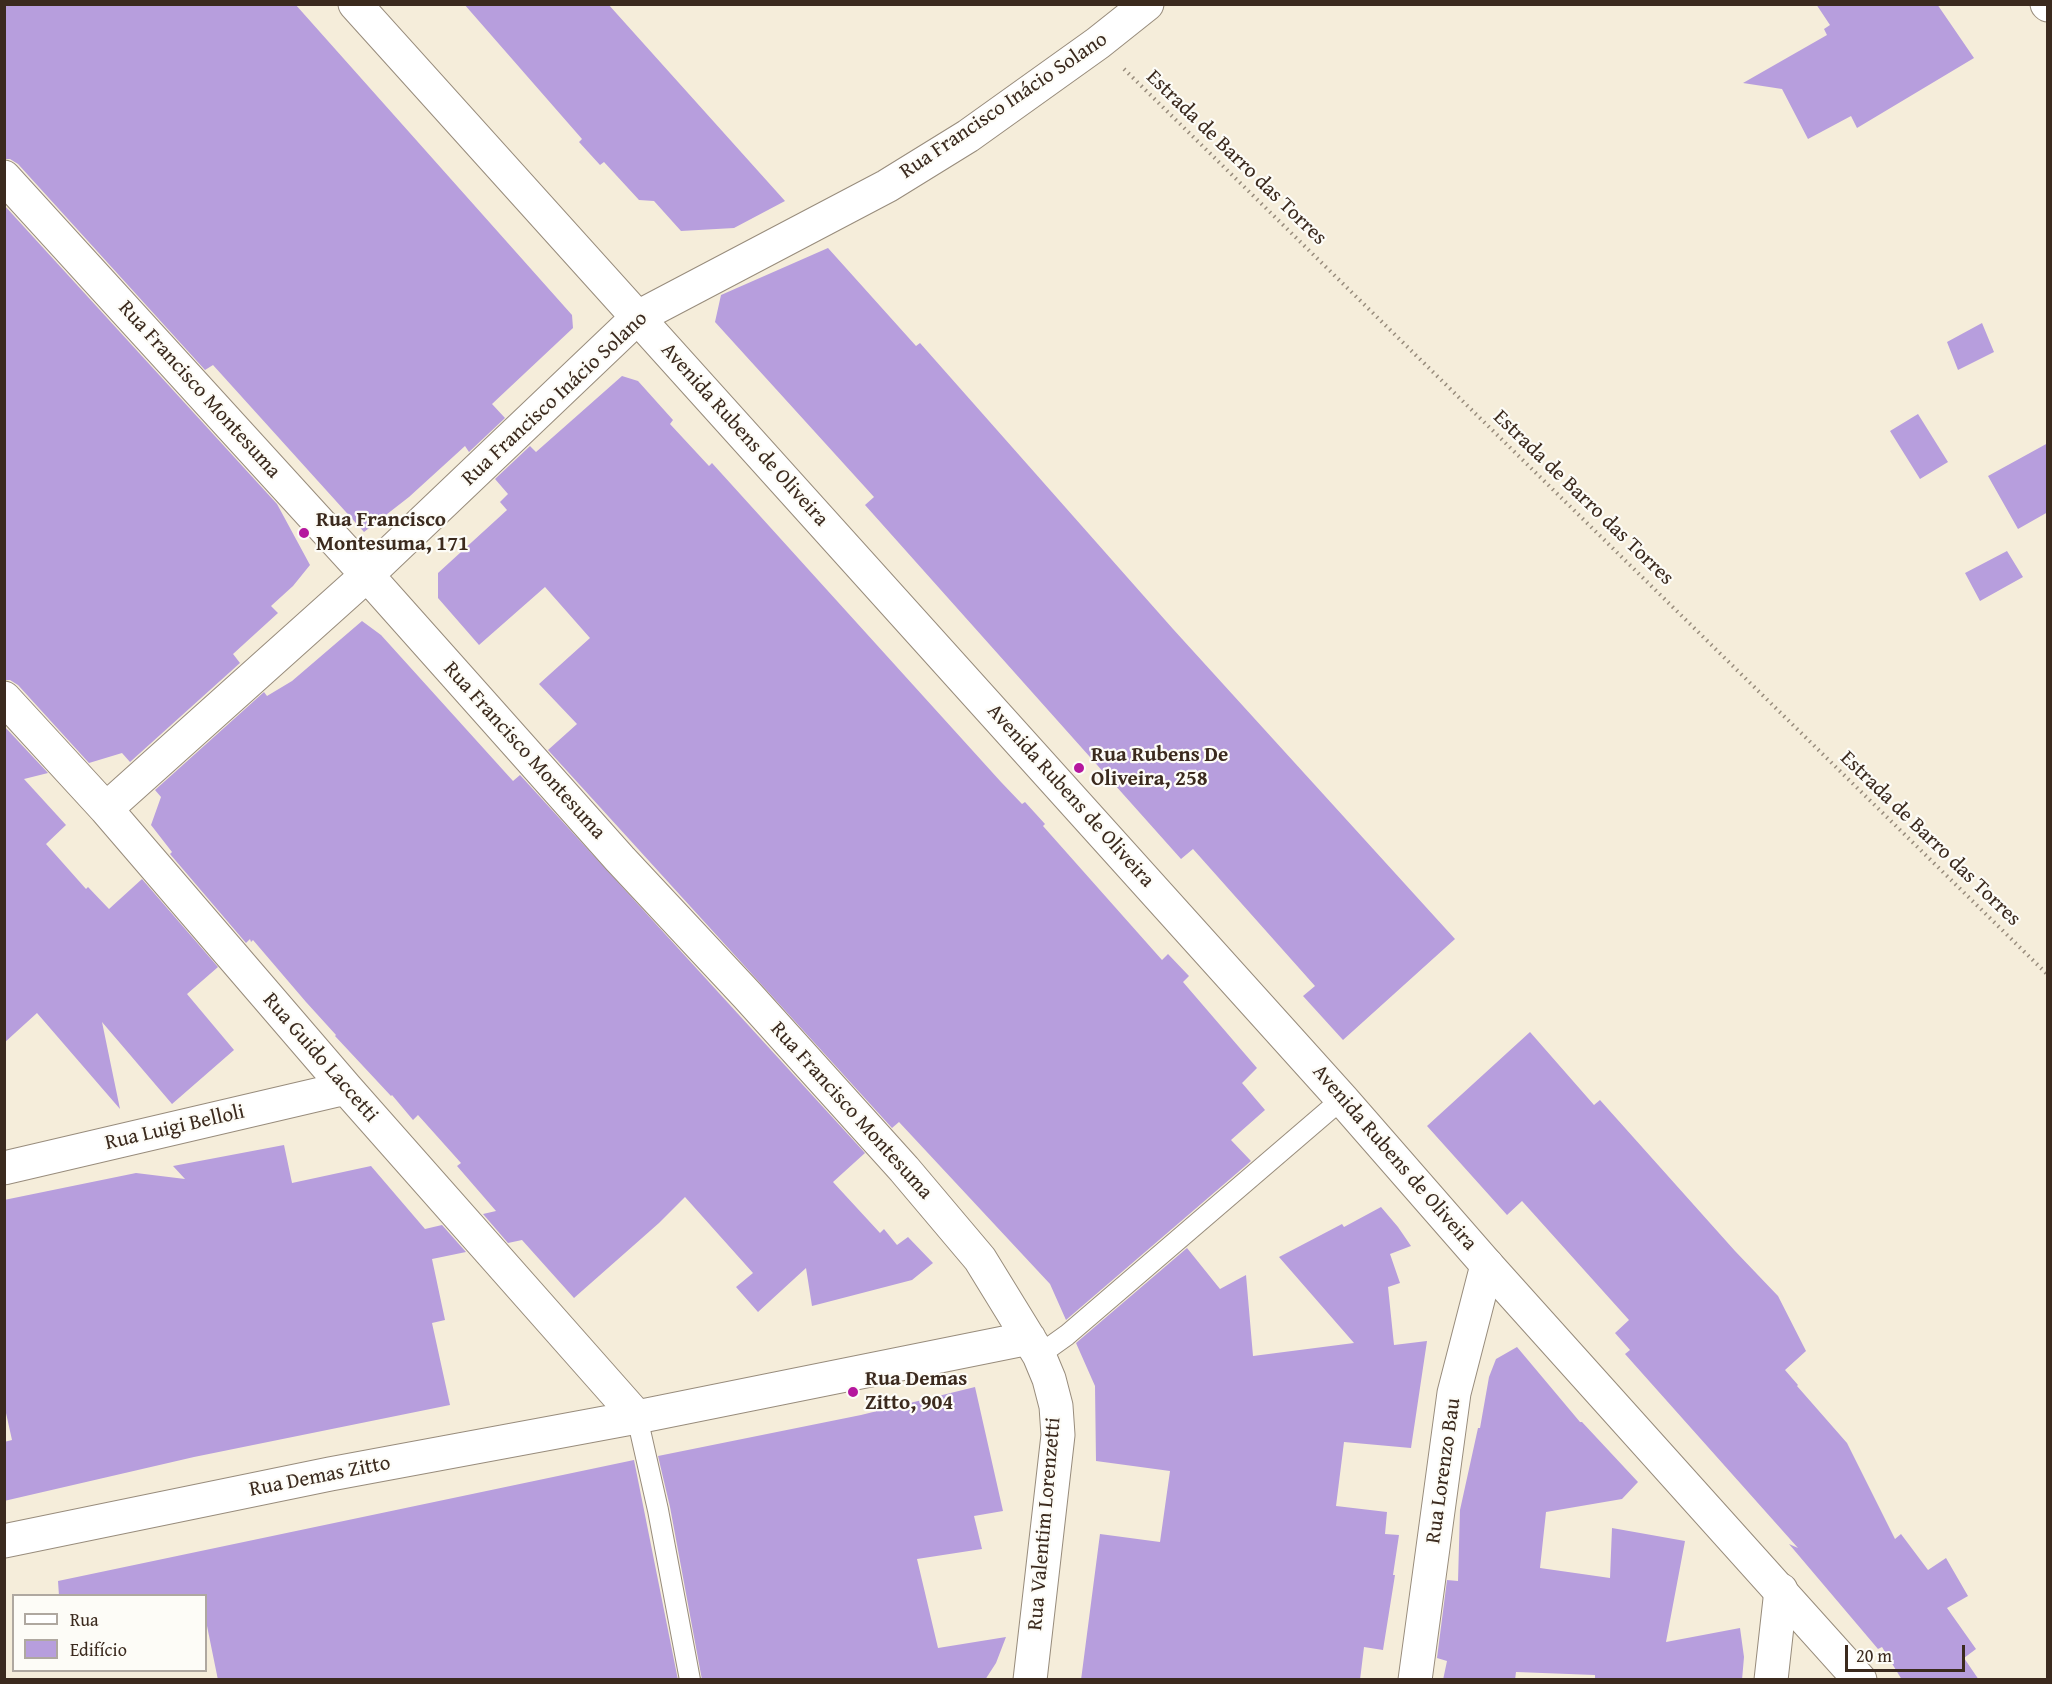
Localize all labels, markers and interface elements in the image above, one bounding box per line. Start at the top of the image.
street label: Rua Francisco Inácio Solano [896,27,1112,185]
street label: Estrada de Barro das Torres [1140,65,1332,251]
street label: Rua Francisco Montesuma [113,296,285,484]
street label: Rua Francisco Inácio Solano [457,306,653,492]
street label: Avenida Rubens de Oliveira [655,338,833,532]
street label: Estrada de Barro das Torres [1487,405,1679,591]
place label: Rua Francisco Montesuma, 171 [316,508,469,558]
marker: Rua Francisco Montesuma, 171 [297,526,311,540]
street label: Rua Francisco Montesuma [438,657,610,845]
street label: Avenida Rubens de Oliveira [981,699,1159,893]
place label: Rua Rubens De Oliveira, 258 [1091,743,1228,793]
street label: Estrada de Barro das Torres [1834,746,2026,932]
marker: Rua Rubens De Oliveira, 258 [1072,761,1086,775]
street label: Rua Guido Laccetti [257,988,383,1128]
street label: Rua Francisco Montesuma [765,1017,937,1205]
street label: Avenida Rubens de Oliveira [1306,1060,1482,1256]
street label: Rua Luigi Belloli [103,1100,247,1156]
place label: Rua Demas Zitto, 904 [865,1367,967,1417]
marker: Rua Demas Zitto, 904 [846,1385,860,1399]
street label: Rua Lorenzo Bau [1421,1397,1467,1545]
street label: Rua Valentim Lorenzetti [1023,1416,1067,1632]
street label: Rua Demas Zitto [247,1451,393,1503]
legend [12,1594,207,1672]
text: Rua [70,1606,99,1633]
scale bar [1848,1633,1968,1671]
text: Edifício [70,1636,127,1663]
text: 20 m [1856,1642,1892,1669]

